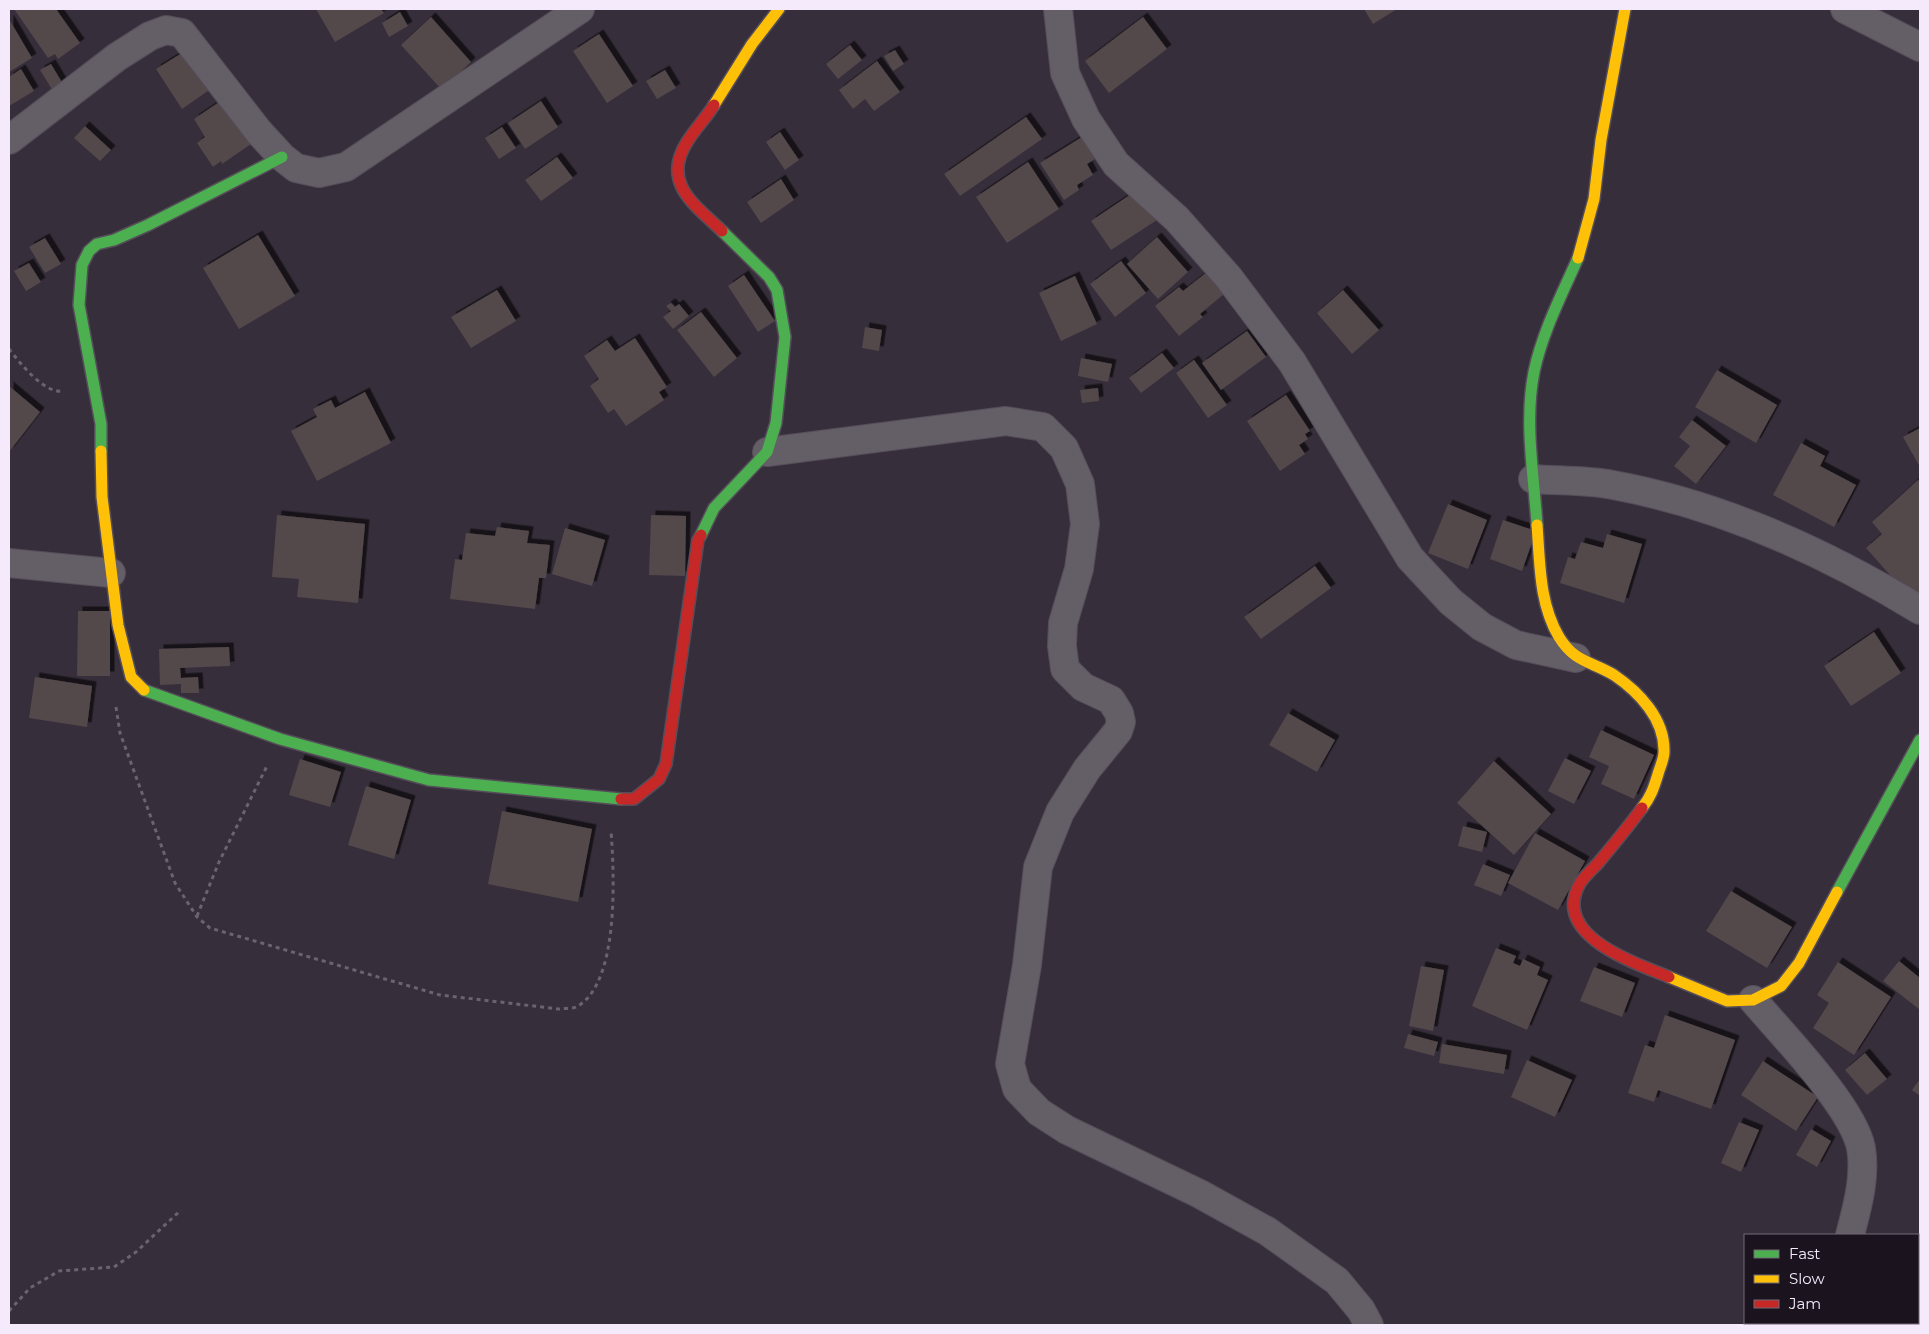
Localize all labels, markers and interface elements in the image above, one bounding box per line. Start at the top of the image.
legend [1744,1234,1919,1324]
text: Fast [1789,1244,1820,1263]
text: Slow [1789,1269,1825,1288]
text: Jam [1788,1294,1821,1313]

